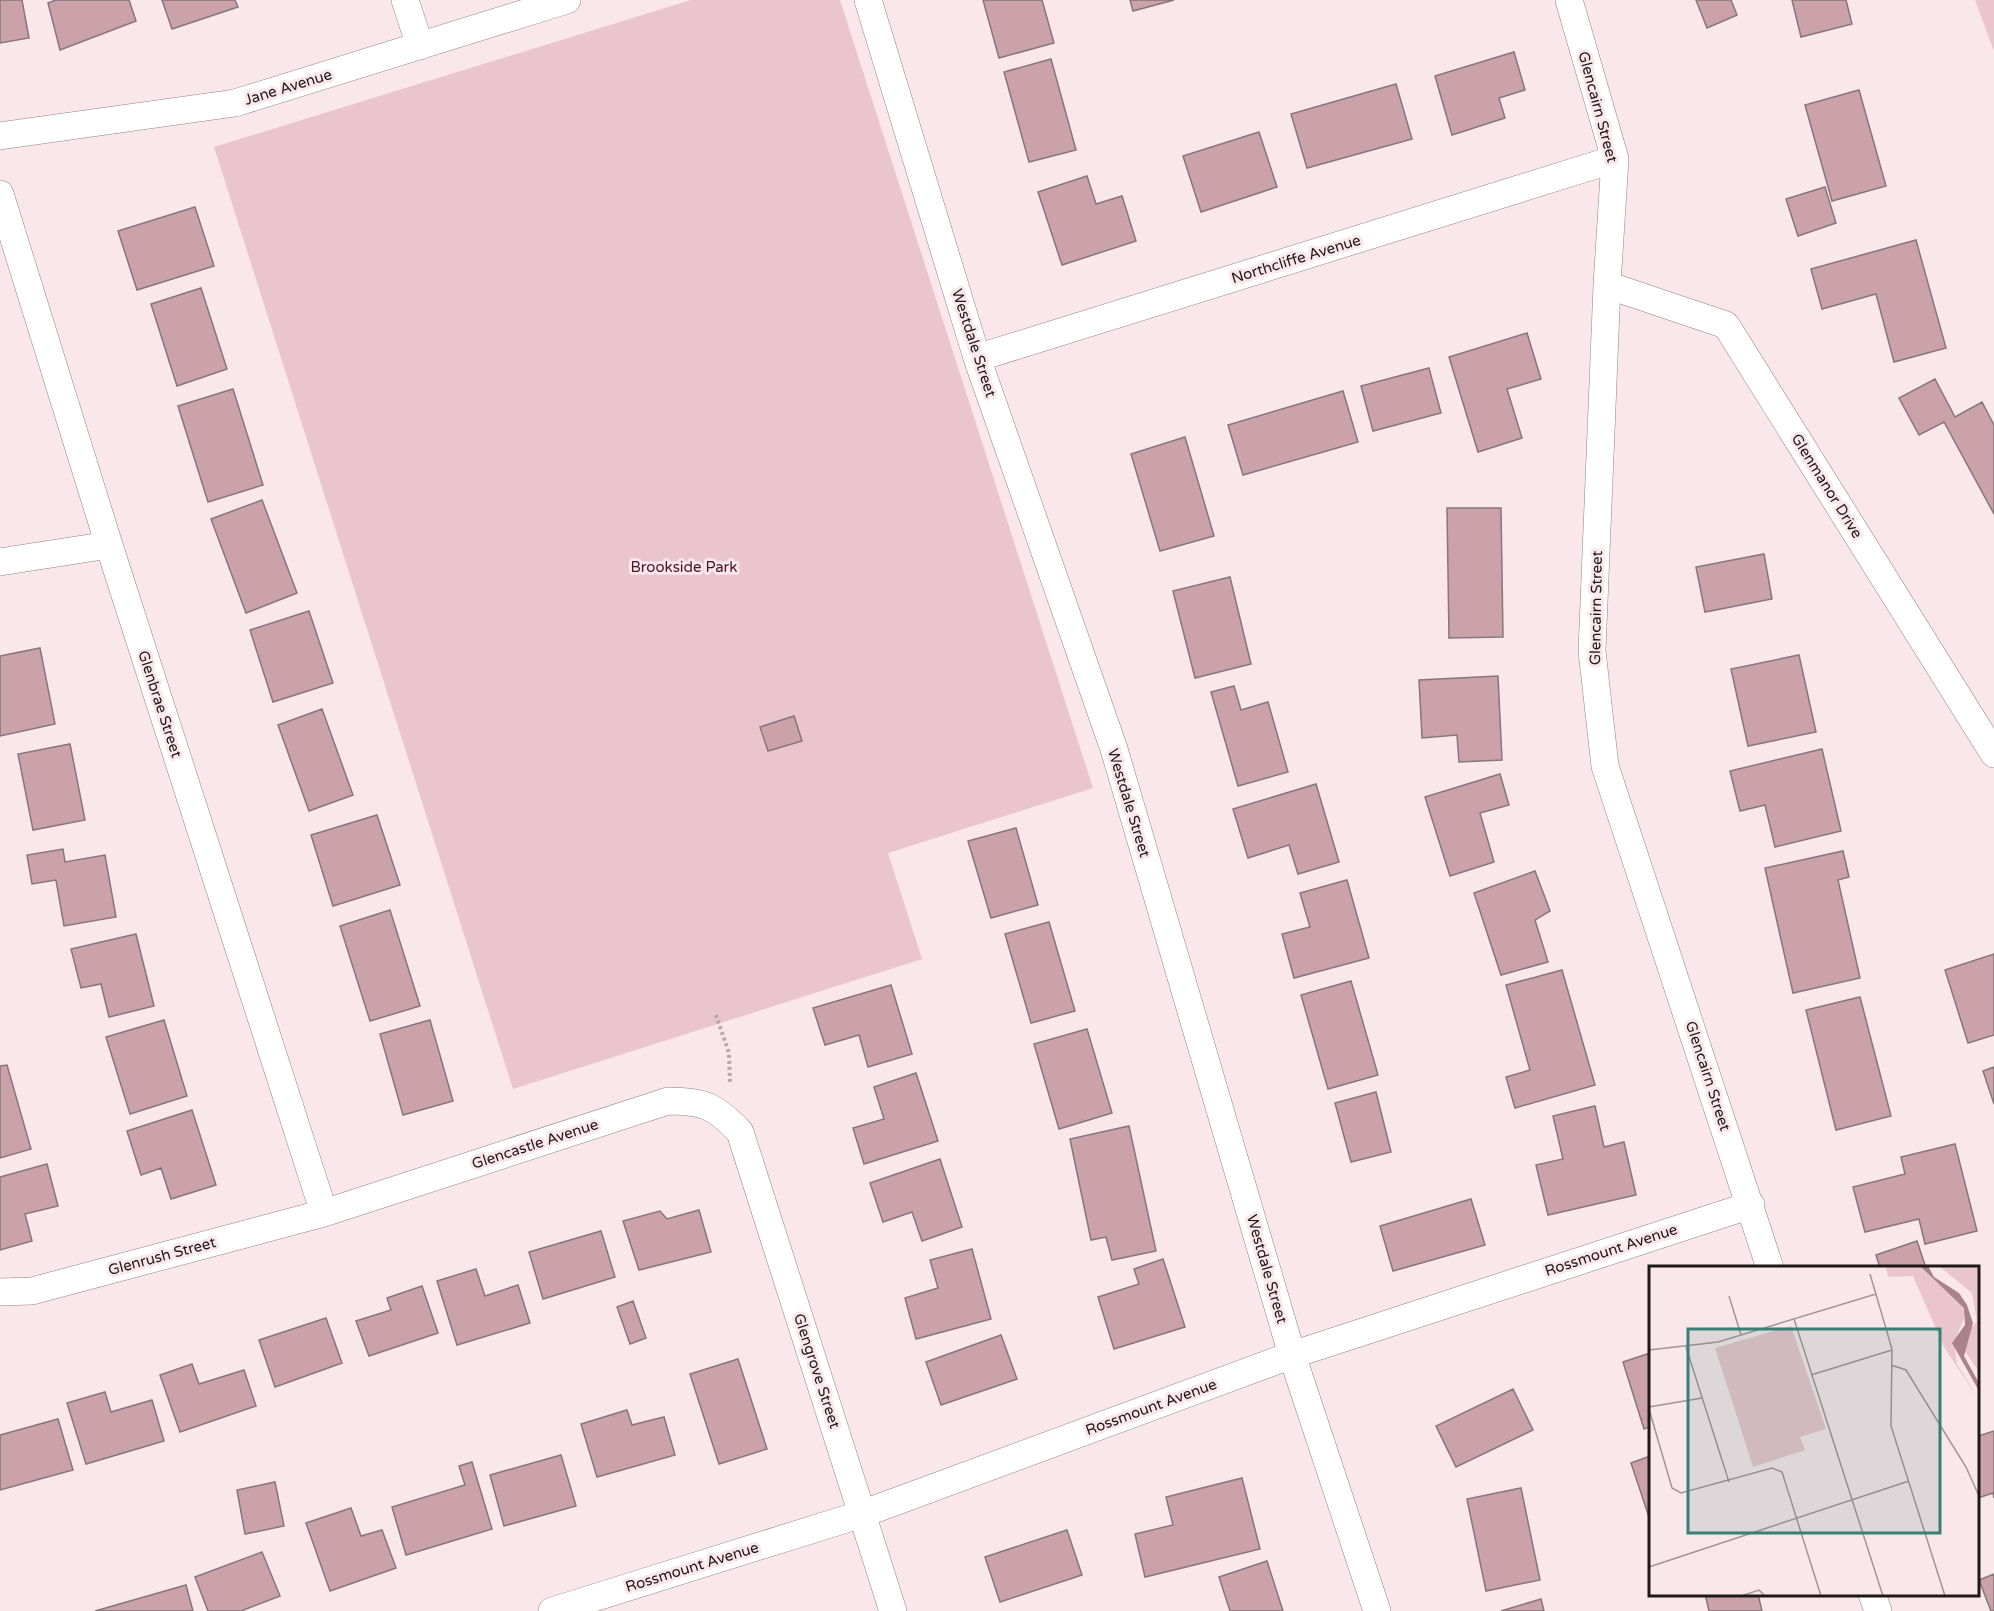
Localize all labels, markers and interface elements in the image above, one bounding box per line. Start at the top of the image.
street label: Glencairn Street [1574,49,1622,165]
street label: Jane Avenue [242,65,334,109]
street label: Northcliffe Avenue [1229,231,1363,287]
street label: Westdale Street [948,287,1000,400]
street label: Glenmanor Drive [1788,430,1866,542]
street label: Glencairn Street [1586,550,1606,665]
park label: Brookside Park [631,558,737,576]
street label: Glenbrae Street [134,648,186,760]
street label: Westdale Street [1104,747,1154,860]
street label: Glencairn Street [1682,1019,1734,1133]
street label: Glencastle Avenue [470,1115,600,1173]
street label: Westdale Street [1243,1212,1291,1326]
street label: Rossmount Avenue [1542,1220,1680,1280]
street label: Glenrush Street [106,1233,218,1279]
inset map [1649,1266,1979,1596]
street label: Glengrove Street [790,1311,844,1431]
street label: Rossmount Avenue [1083,1375,1219,1439]
street label: Rossmount Avenue [623,1538,761,1596]

